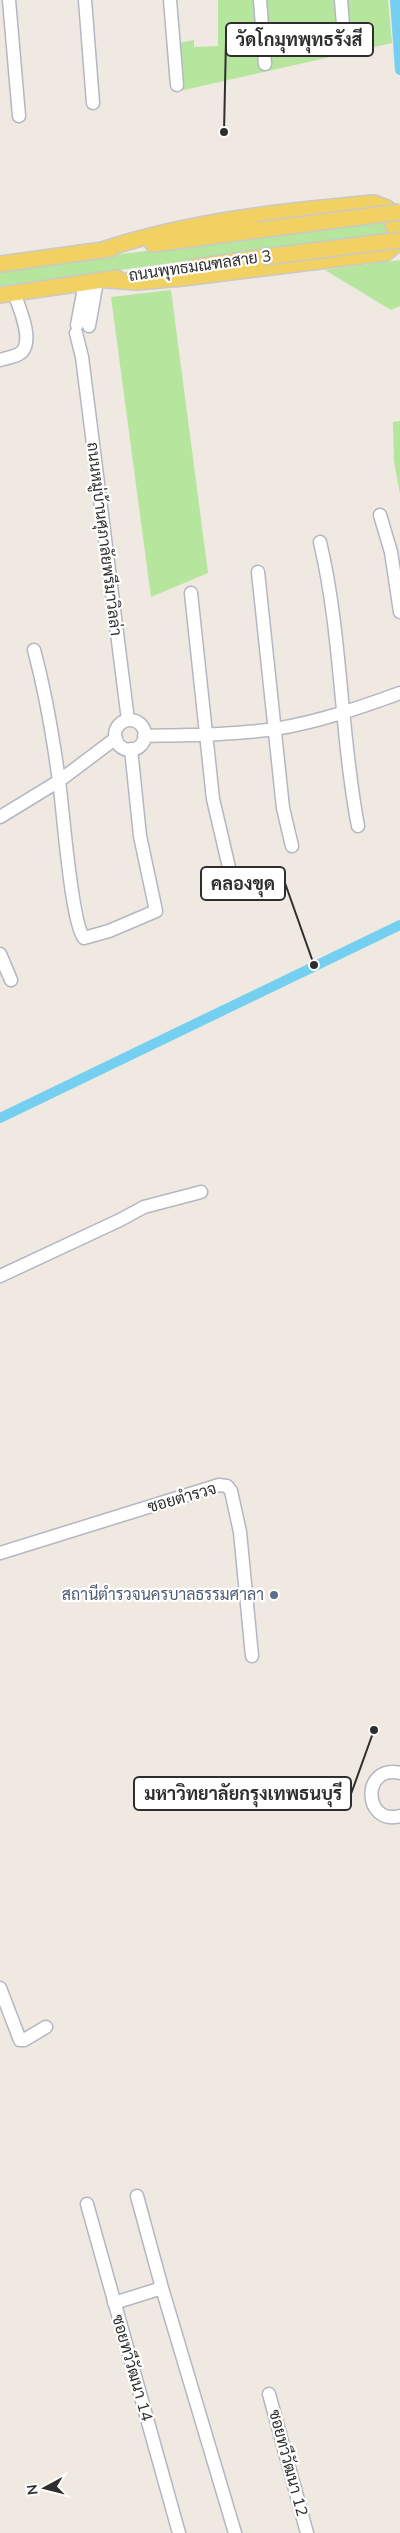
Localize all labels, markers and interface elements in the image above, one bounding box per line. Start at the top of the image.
callout: วัดโกมุทพุทธรังสี [226,23,373,56]
text: วัดโกมุทพุทธรังสี [236,27,363,54]
street label: ถนนพุทธมณฑลสาย 3 [127,245,273,287]
street label: ถนนหมู่บ้านศุภาลัยพรีมาวิลล่า [81,441,128,637]
callout: คลองขุด [201,867,285,900]
text: คลองขุด [211,872,275,898]
street label: ซอยตำรวจ [145,1478,219,1518]
place label: สถานีตำรวจนครบาลธรรมศาลา [62,1583,264,1606]
marker: สถานีตำรวจนครบาลธรรมศาลา [268,1589,280,1601]
callout: มหาวิทยาลัยกรุงเทพธนบุรี [134,1777,351,1810]
text: มหาวิทยาลัยกรุงเทพธนบุรี [144,1781,342,1808]
street label: ซอยทวีวัฒนา 14 [106,2312,159,2424]
street label: ซอยทวีวัฒนา 12 [263,2407,314,2519]
north arrow [20,2463,70,2513]
text: N [23,2483,43,2496]

